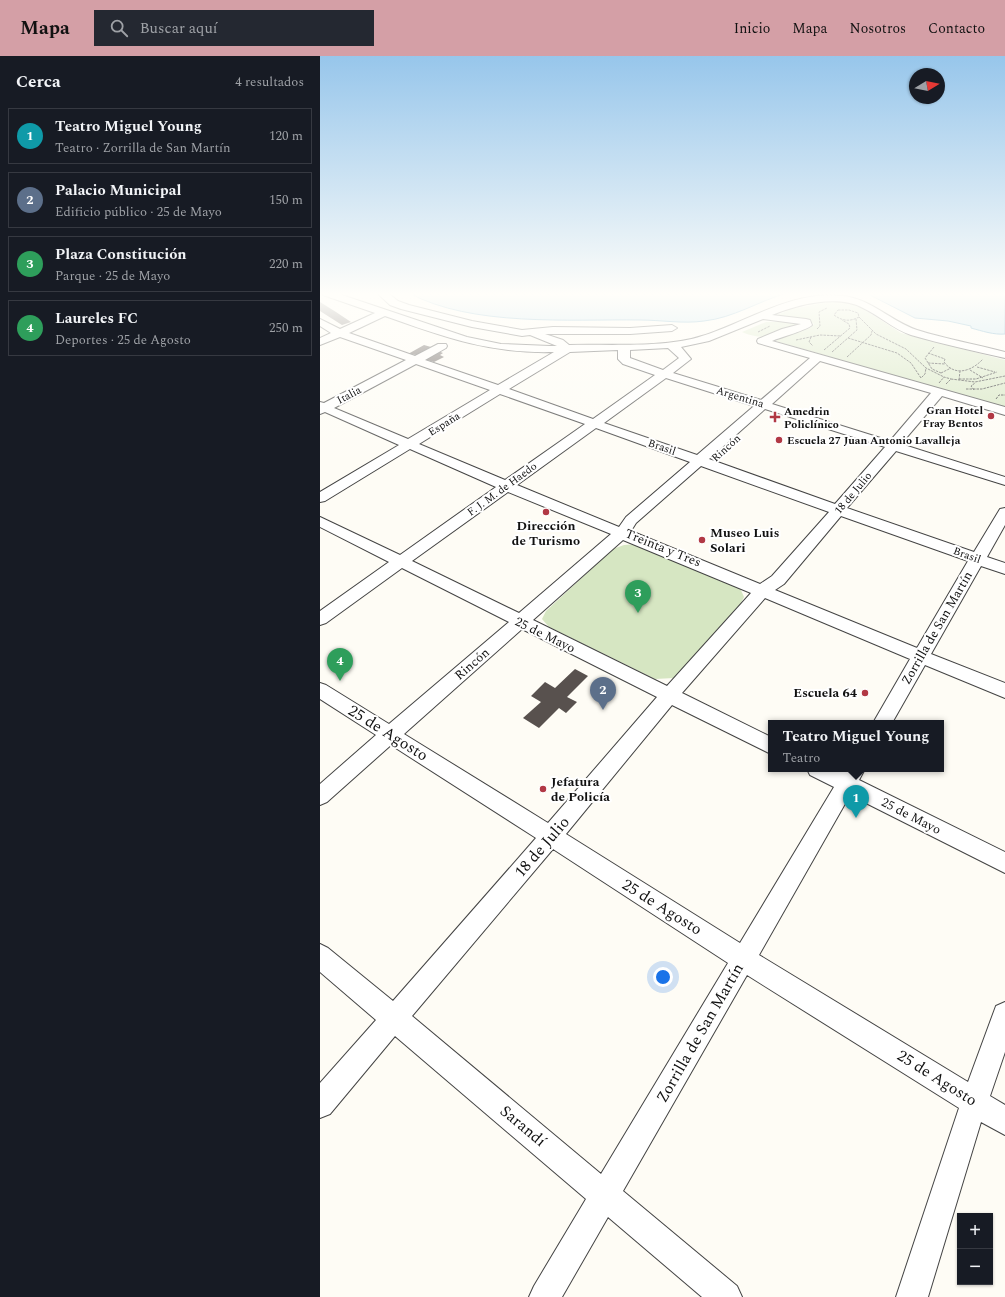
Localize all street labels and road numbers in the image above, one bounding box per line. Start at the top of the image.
street label: Italia [334,381,365,409]
street label: Argentina [714,382,767,413]
street label: España [425,407,464,441]
street label: Rincón [707,430,745,466]
street label: Brasil [646,434,678,460]
street label: F. J. M. de Haedo [464,458,541,520]
street label: 18 de Julio [830,468,876,518]
street label: Treinta y Tres [622,524,704,572]
street label: Brasil [951,542,983,568]
street label: Zorrilla de San Martín [896,567,978,689]
street label: 25 de Mayo [511,612,579,658]
street label: Rincón [450,643,494,685]
street label: 25 de Agosto [343,699,433,767]
street label: 25 de Mayo [877,792,945,840]
street label: 18 de Julio [509,811,575,883]
street label: 25 de Agosto [617,873,707,941]
street label: Zorrilla de San Martín [650,959,750,1107]
street label: 25 de Agosto [892,1044,982,1112]
street label: Sarandí [495,1099,552,1153]

